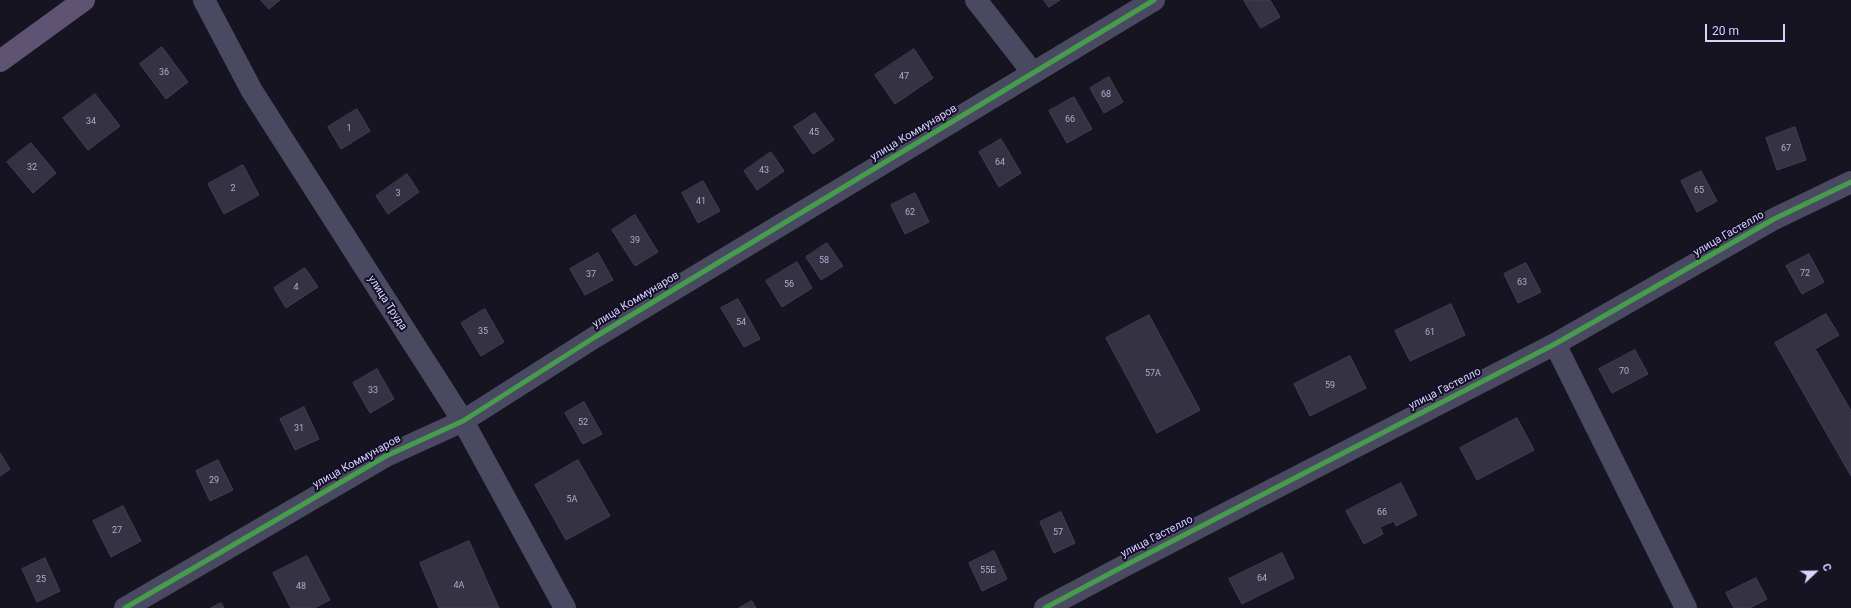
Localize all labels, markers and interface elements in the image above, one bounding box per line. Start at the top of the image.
scale bar [1707,16,1787,42]
text: 20 m [1712,24,1739,38]
house number: 36 [159,68,169,78]
house number: 47 [899,72,909,82]
house number: 68 [1101,90,1111,100]
street label: улица Коммунаров [868,102,960,164]
house number: 66 [1065,115,1075,125]
house number: 34 [86,117,96,127]
house number: 1 [346,124,352,134]
house number: 45 [809,128,819,138]
house number: 67 [1781,144,1791,154]
house number: 64 [995,158,1005,168]
house number: 32 [27,163,37,173]
house number: 43 [759,166,769,176]
house number: 2 [230,184,236,194]
house number: 65 [1694,186,1704,196]
house number: 3 [395,189,401,199]
house number: 41 [696,197,706,207]
house number: 62 [905,208,915,218]
street label: улица Гастелло [1691,208,1767,260]
house number: 39 [630,236,640,246]
house number: 58 [819,256,829,266]
street label: улица Коммунаров [590,269,682,331]
house number: 72 [1800,269,1810,279]
house number: 37 [586,270,596,280]
street label: улица Труда [364,273,410,333]
house number: 63 [1517,278,1527,288]
house number: 56 [784,280,794,290]
house number: 4 [293,283,299,293]
house number: 54 [736,318,746,328]
house number: 35 [478,327,488,337]
house number: 61 [1425,328,1435,338]
street label: улица Гастелло [1407,365,1483,413]
house number: 70 [1619,367,1629,377]
house number: 57А [1145,369,1161,379]
house number: 59 [1325,381,1335,391]
house number: 33 [368,386,378,396]
house number: 52 [578,418,588,428]
house number: 31 [294,424,304,434]
street label: улица Коммунаров [311,432,403,492]
house number: 29 [209,476,219,486]
house number: 5А [567,495,577,505]
house number: 66 [1377,508,1387,518]
street label: улица Гастелло [1119,513,1195,561]
house number: 27 [112,526,122,536]
house number: 57 [1053,528,1063,538]
north arrow [1795,552,1835,592]
text: С [1819,562,1834,573]
house number: 55Б [980,566,996,576]
house number: 64 [1257,574,1267,584]
house number: 25 [36,575,46,585]
house number: 4А [454,581,464,591]
house number: 48 [296,582,306,592]

